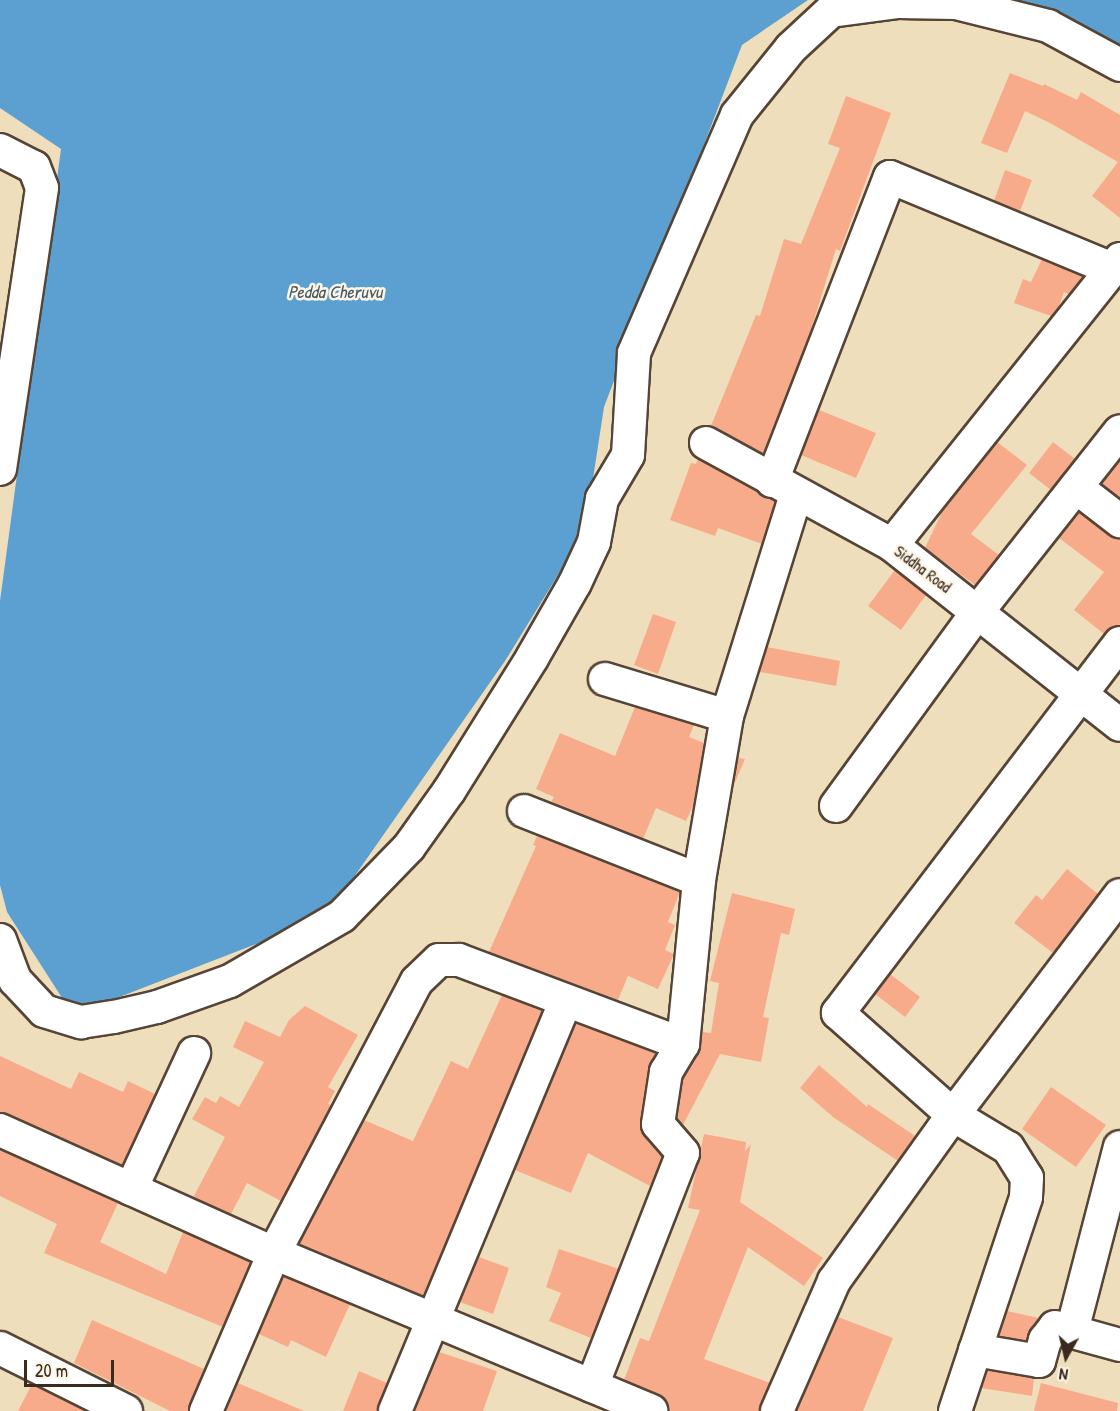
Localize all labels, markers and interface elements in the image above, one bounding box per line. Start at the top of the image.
water label: Pedda Cheruvu [288,281,382,303]
street label: Siddha Road [891,541,955,597]
north arrow [1036,1327,1096,1387]
scale bar [27,1348,117,1386]
text: 20 m [35,1358,68,1383]
text: N [1058,1363,1069,1386]

